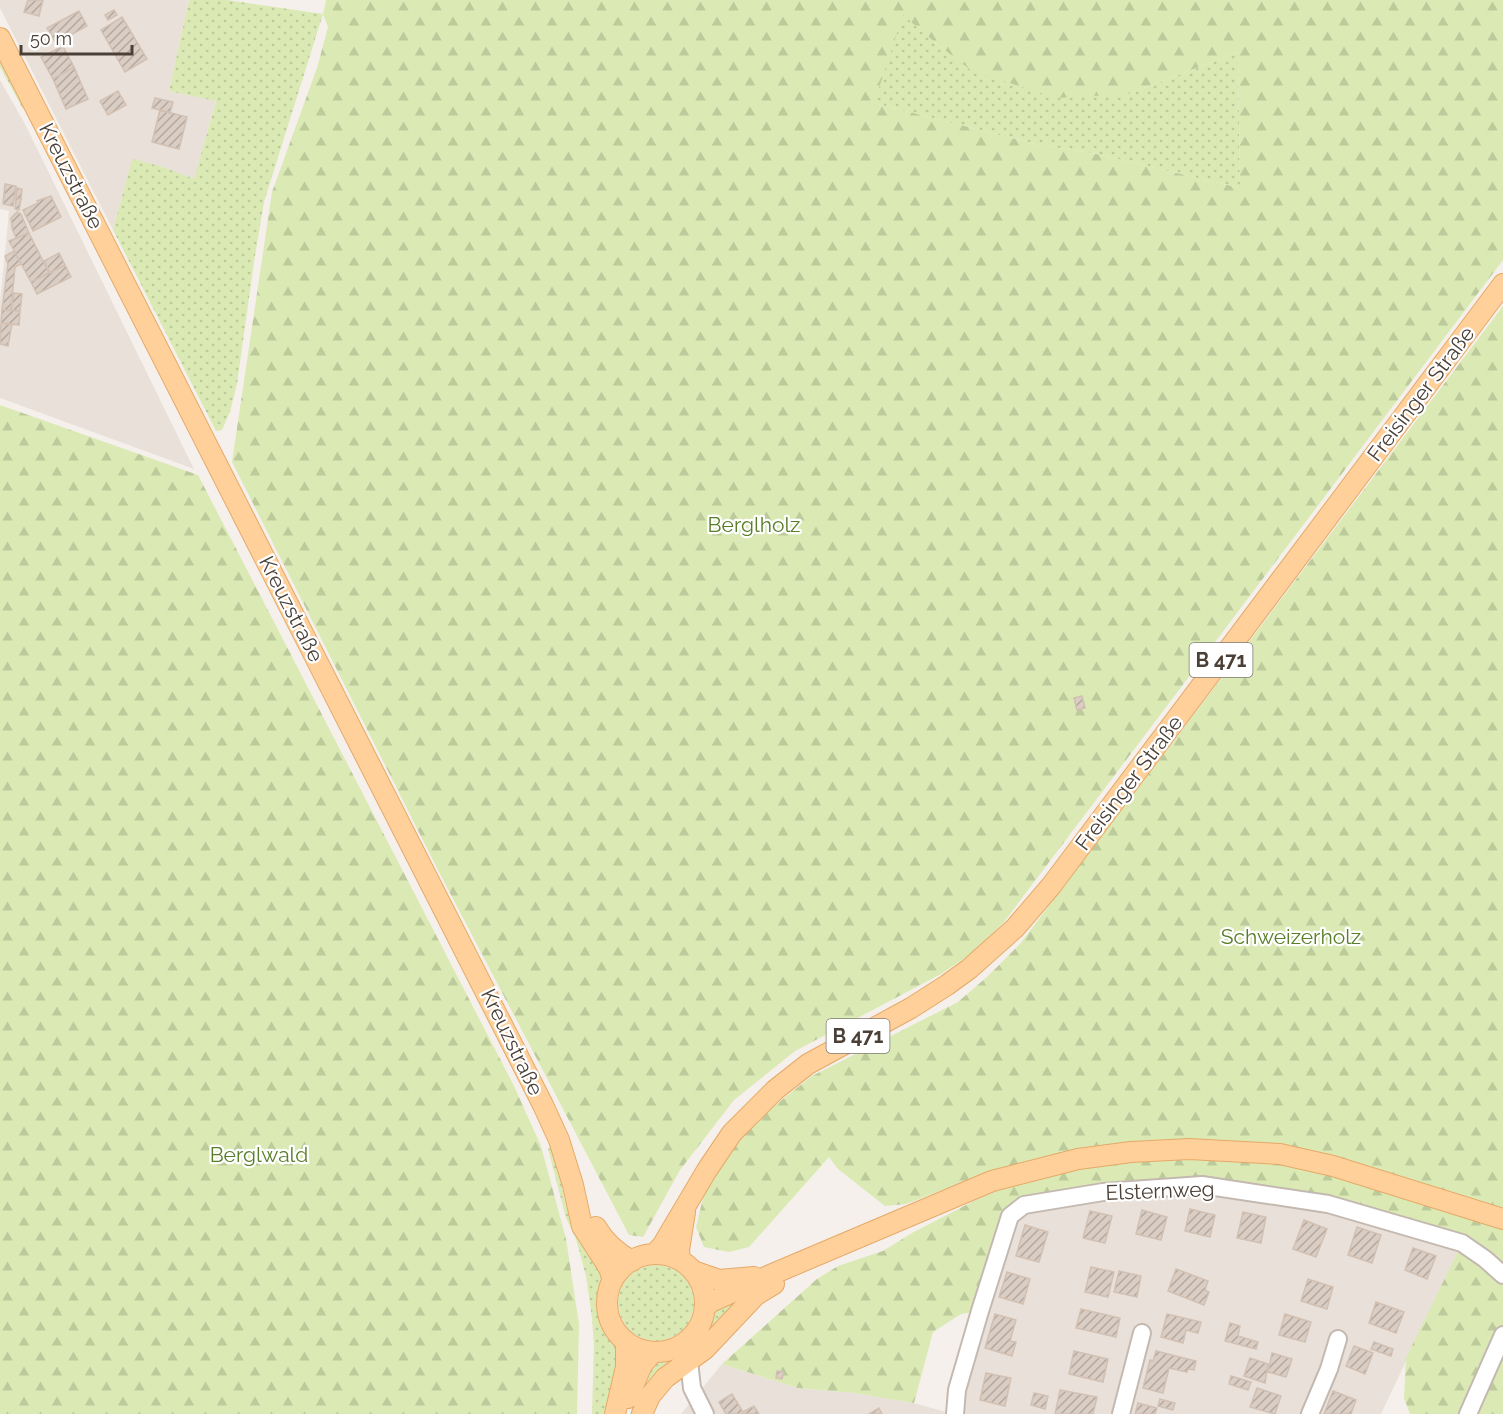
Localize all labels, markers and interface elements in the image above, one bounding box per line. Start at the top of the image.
scale bar [21,18,132,56]
text: 50 m [30,28,72,49]
street label: Kreuzstraße [34,119,109,233]
street label: Freisinger Straße [1362,321,1479,466]
park label: Berglholz [708,512,800,537]
street label: Kreuzstraße [254,552,329,666]
road number: B 471 [1190,643,1252,677]
street label: Freisinger Straße [1070,710,1187,855]
park label: Schweizerholz [1221,924,1361,949]
street label: Kreuzstraße [476,984,549,1099]
road number: B 471 [826,1019,890,1053]
park label: Berglwald [210,1142,308,1167]
street label: Elsternweg [1105,1176,1215,1205]

